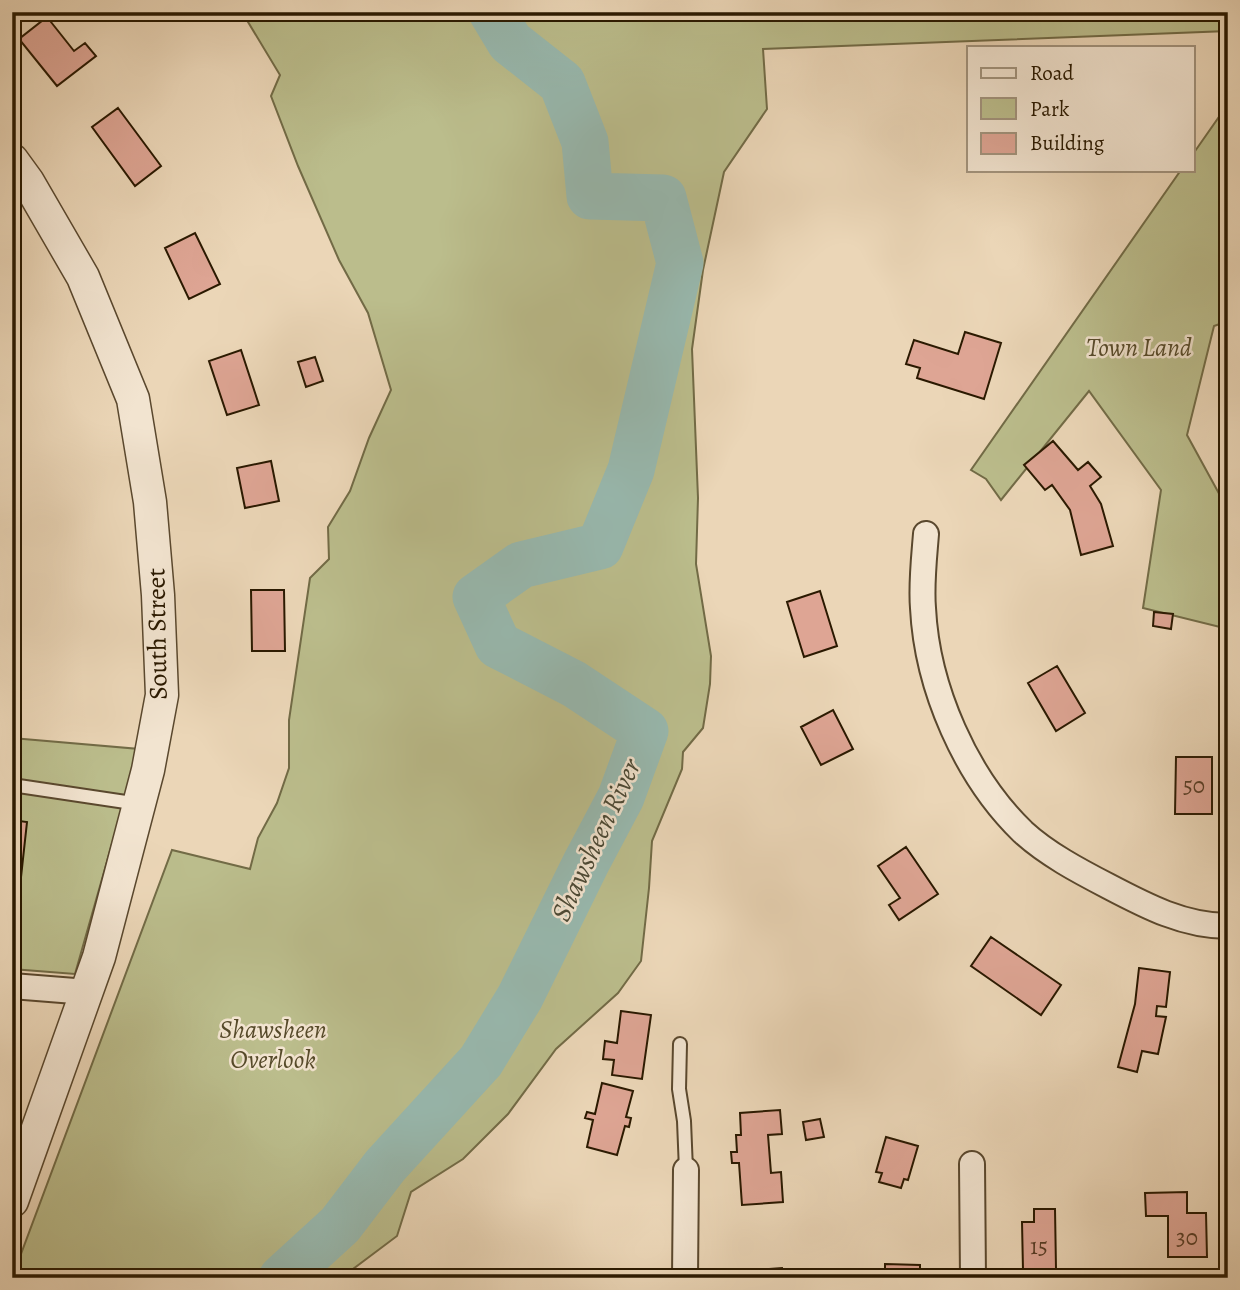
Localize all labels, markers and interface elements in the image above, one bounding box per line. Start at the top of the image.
legend [967,46,1194,172]
text: Road [1030,59,1074,87]
text: Park [1030,95,1070,123]
text: Building [1030,129,1105,157]
park label: Town Land [1086,330,1192,365]
street label: South Street [138,567,176,700]
water label: Shawsheen River [542,751,651,927]
house number: 50 [1183,770,1205,801]
park label: Shawsheen Overlook [219,1012,327,1077]
house number: 30 [1176,1222,1198,1253]
house number: 15 [1030,1231,1048,1262]

